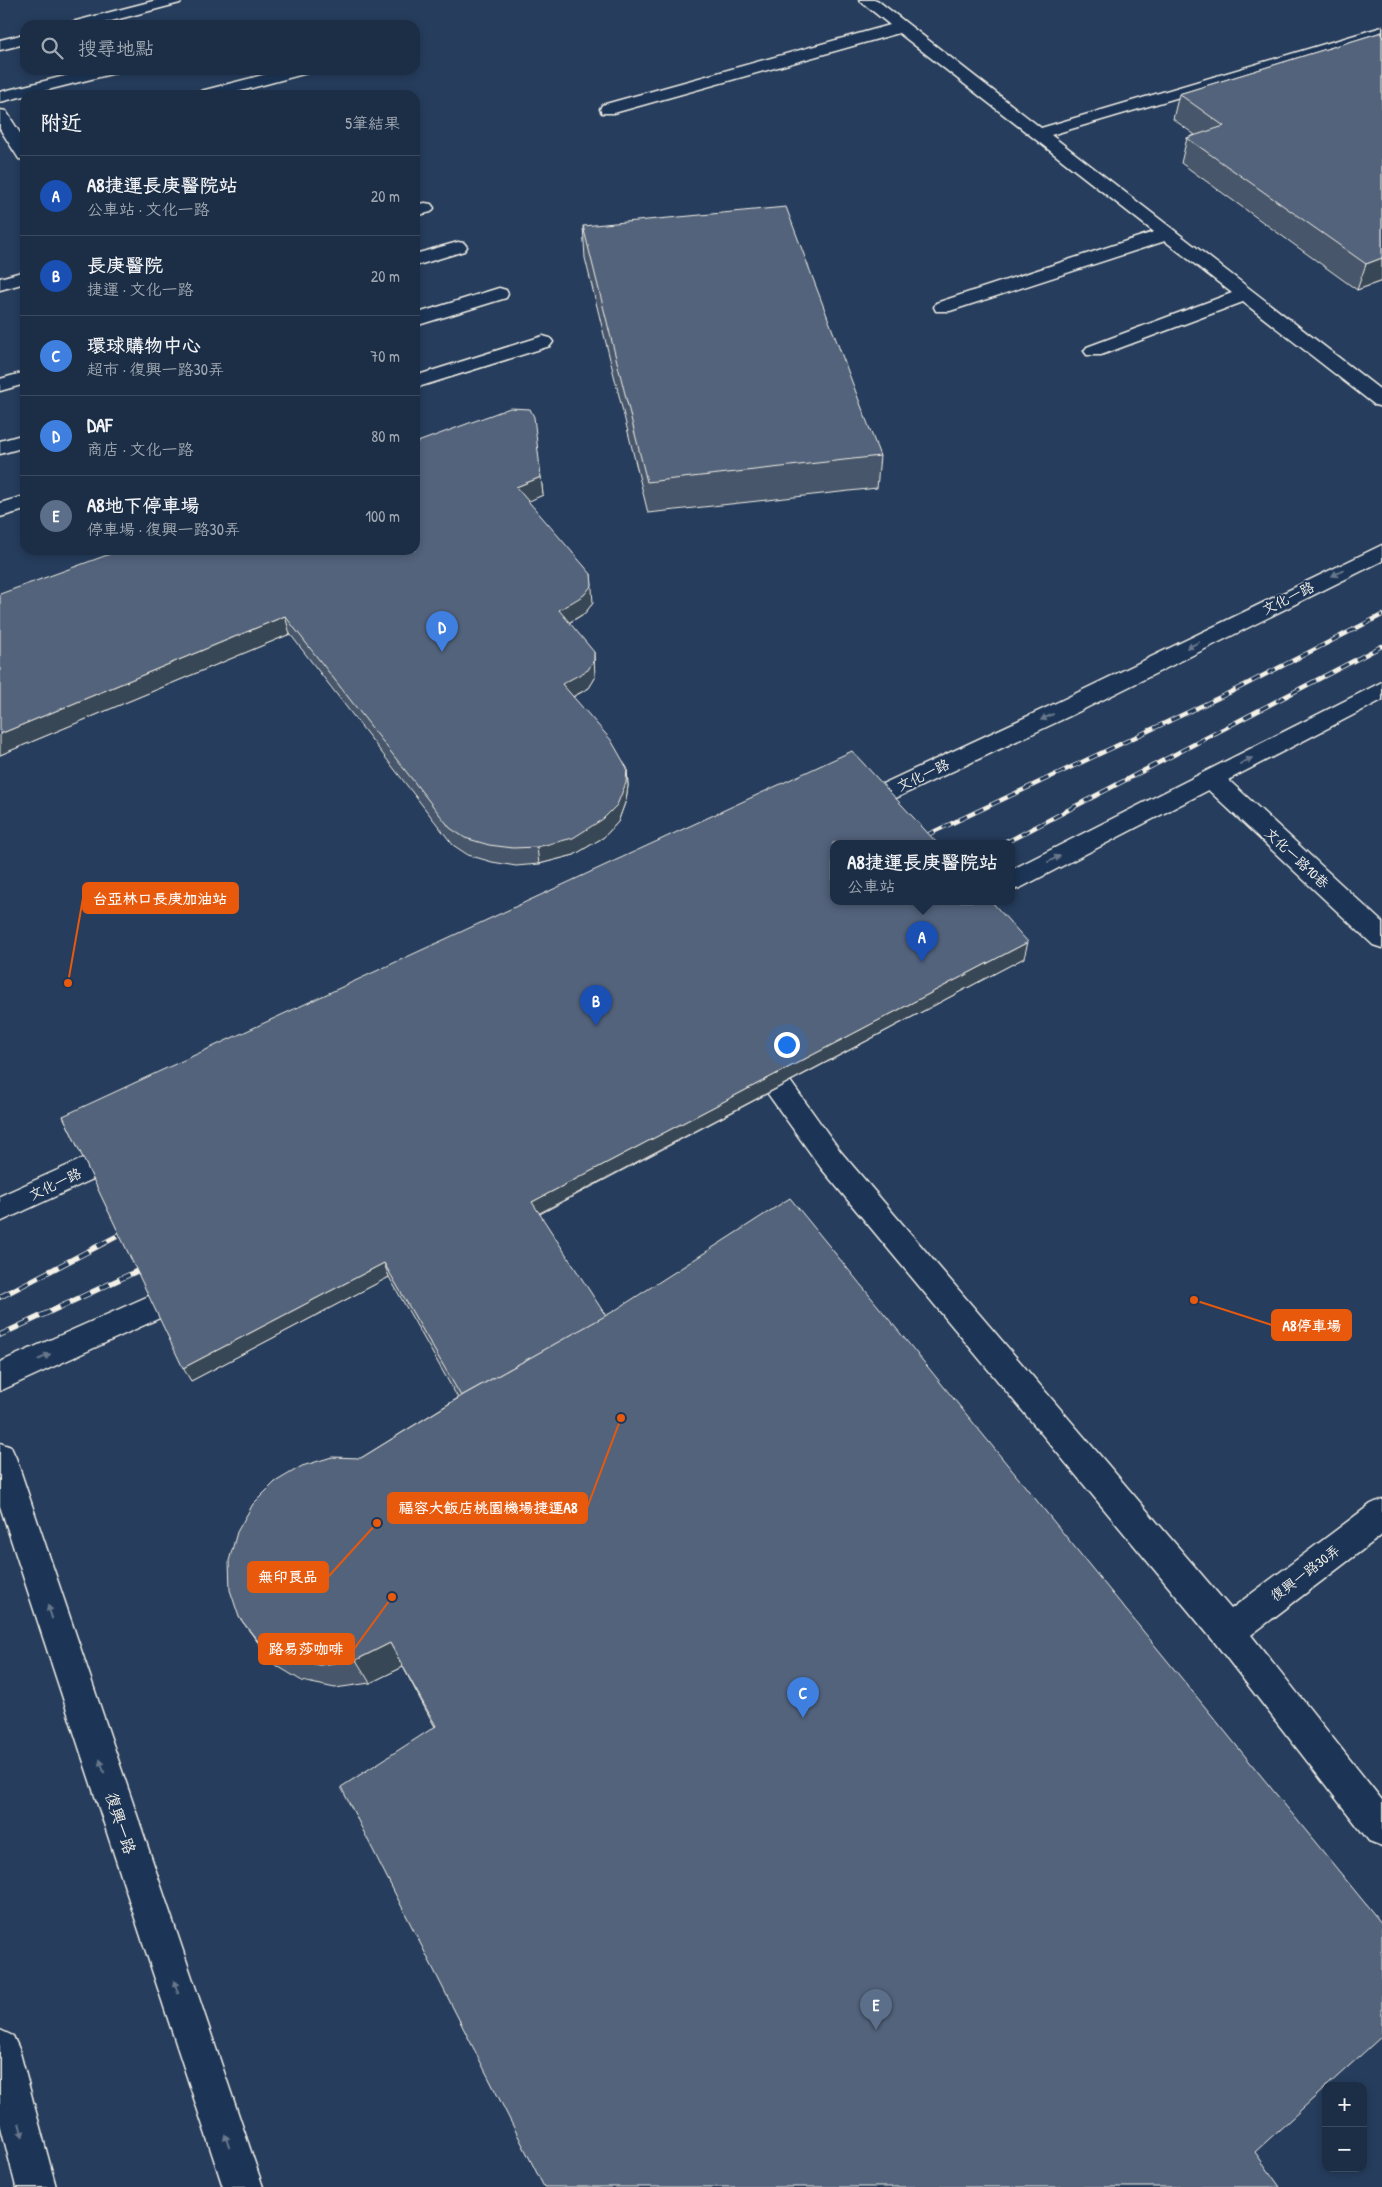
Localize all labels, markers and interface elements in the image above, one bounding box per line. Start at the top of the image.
search box [20,20,420,75]
icon: search [38,34,66,62]
text: 搜尋地點 [78,35,154,61]
text: 附近 [40,108,82,137]
text: 5筆結果 [345,112,400,134]
text: A8捷運長庚醫院站 [87,172,238,198]
text: A [52,185,60,207]
text: 20 m [371,185,400,207]
text: 公車站 · 文化一路 [87,198,210,220]
text: 長庚醫院 [87,252,163,278]
text: B [52,265,60,287]
text: 20 m [371,265,400,287]
text: 捷運 · 文化一路 [87,278,194,300]
text: 環球購物中心 [87,332,201,358]
text: C [52,345,60,367]
text: 70 m [370,345,400,367]
text: 超市 · 復興一路30弄 [87,358,224,380]
text: DAF [87,412,112,438]
text: D [52,425,60,447]
text: 80 m [371,425,400,447]
text: 商店 · 文化一路 [87,438,194,460]
text: A8地下停車場 [87,492,200,518]
text: E [52,505,60,527]
text: 100 m [365,505,400,527]
text: 停車場 · 復興一路30弄 [87,518,240,540]
one-way arrow [1331,569,1345,577]
street label: 文化一路 [1258,577,1317,618]
pin: D [426,611,458,652]
one-way arrow [1185,641,1200,649]
one-way arrow [1040,713,1054,721]
street label: 文化一路 [893,754,952,795]
one-way arrow [1238,757,1253,765]
street label: 文化一路10巷 [1261,823,1334,893]
popup [830,840,1015,905]
text: A8捷運長庚醫院站 [847,849,998,875]
one-way arrow [1047,855,1061,863]
text: 公車站 [847,875,895,897]
callout: 台亞林口長庚加油站 [83,883,238,913]
text: 台亞林口長庚加油站 [92,888,228,909]
pin: A [906,921,938,962]
pin: B [580,985,612,1026]
your location [774,1032,800,1058]
street label: 文化一路 [25,1163,84,1204]
callout: A8停車場 [1272,1310,1351,1340]
text: A8停車場 [1283,1315,1341,1336]
one-way arrow [37,1353,51,1361]
callout: 福容大飯店桃園機場捷運A8 [388,1493,587,1523]
text: 福容大飯店桃園機場捷運A8 [399,1497,578,1518]
street label: 復興一路30弄 [1266,1540,1343,1605]
callout: 無印良品 [248,1562,328,1592]
text: 無印良品 [258,1566,318,1587]
one-way arrow [46,1604,54,1619]
callout: 路易莎咖啡 [259,1634,354,1664]
text: 路易莎咖啡 [268,1638,344,1659]
pin: C [787,1677,819,1718]
one-way arrow [98,1758,106,1773]
street label: 復興一路 [101,1789,141,1857]
one-way arrow [171,1979,179,1994]
pin: E [860,1989,892,2030]
map controls [1322,2082,1367,2172]
button: + [1322,2082,1367,2127]
one-way arrow [17,2123,25,2138]
button: − [1322,2127,1367,2172]
one-way arrow [223,2133,230,2148]

